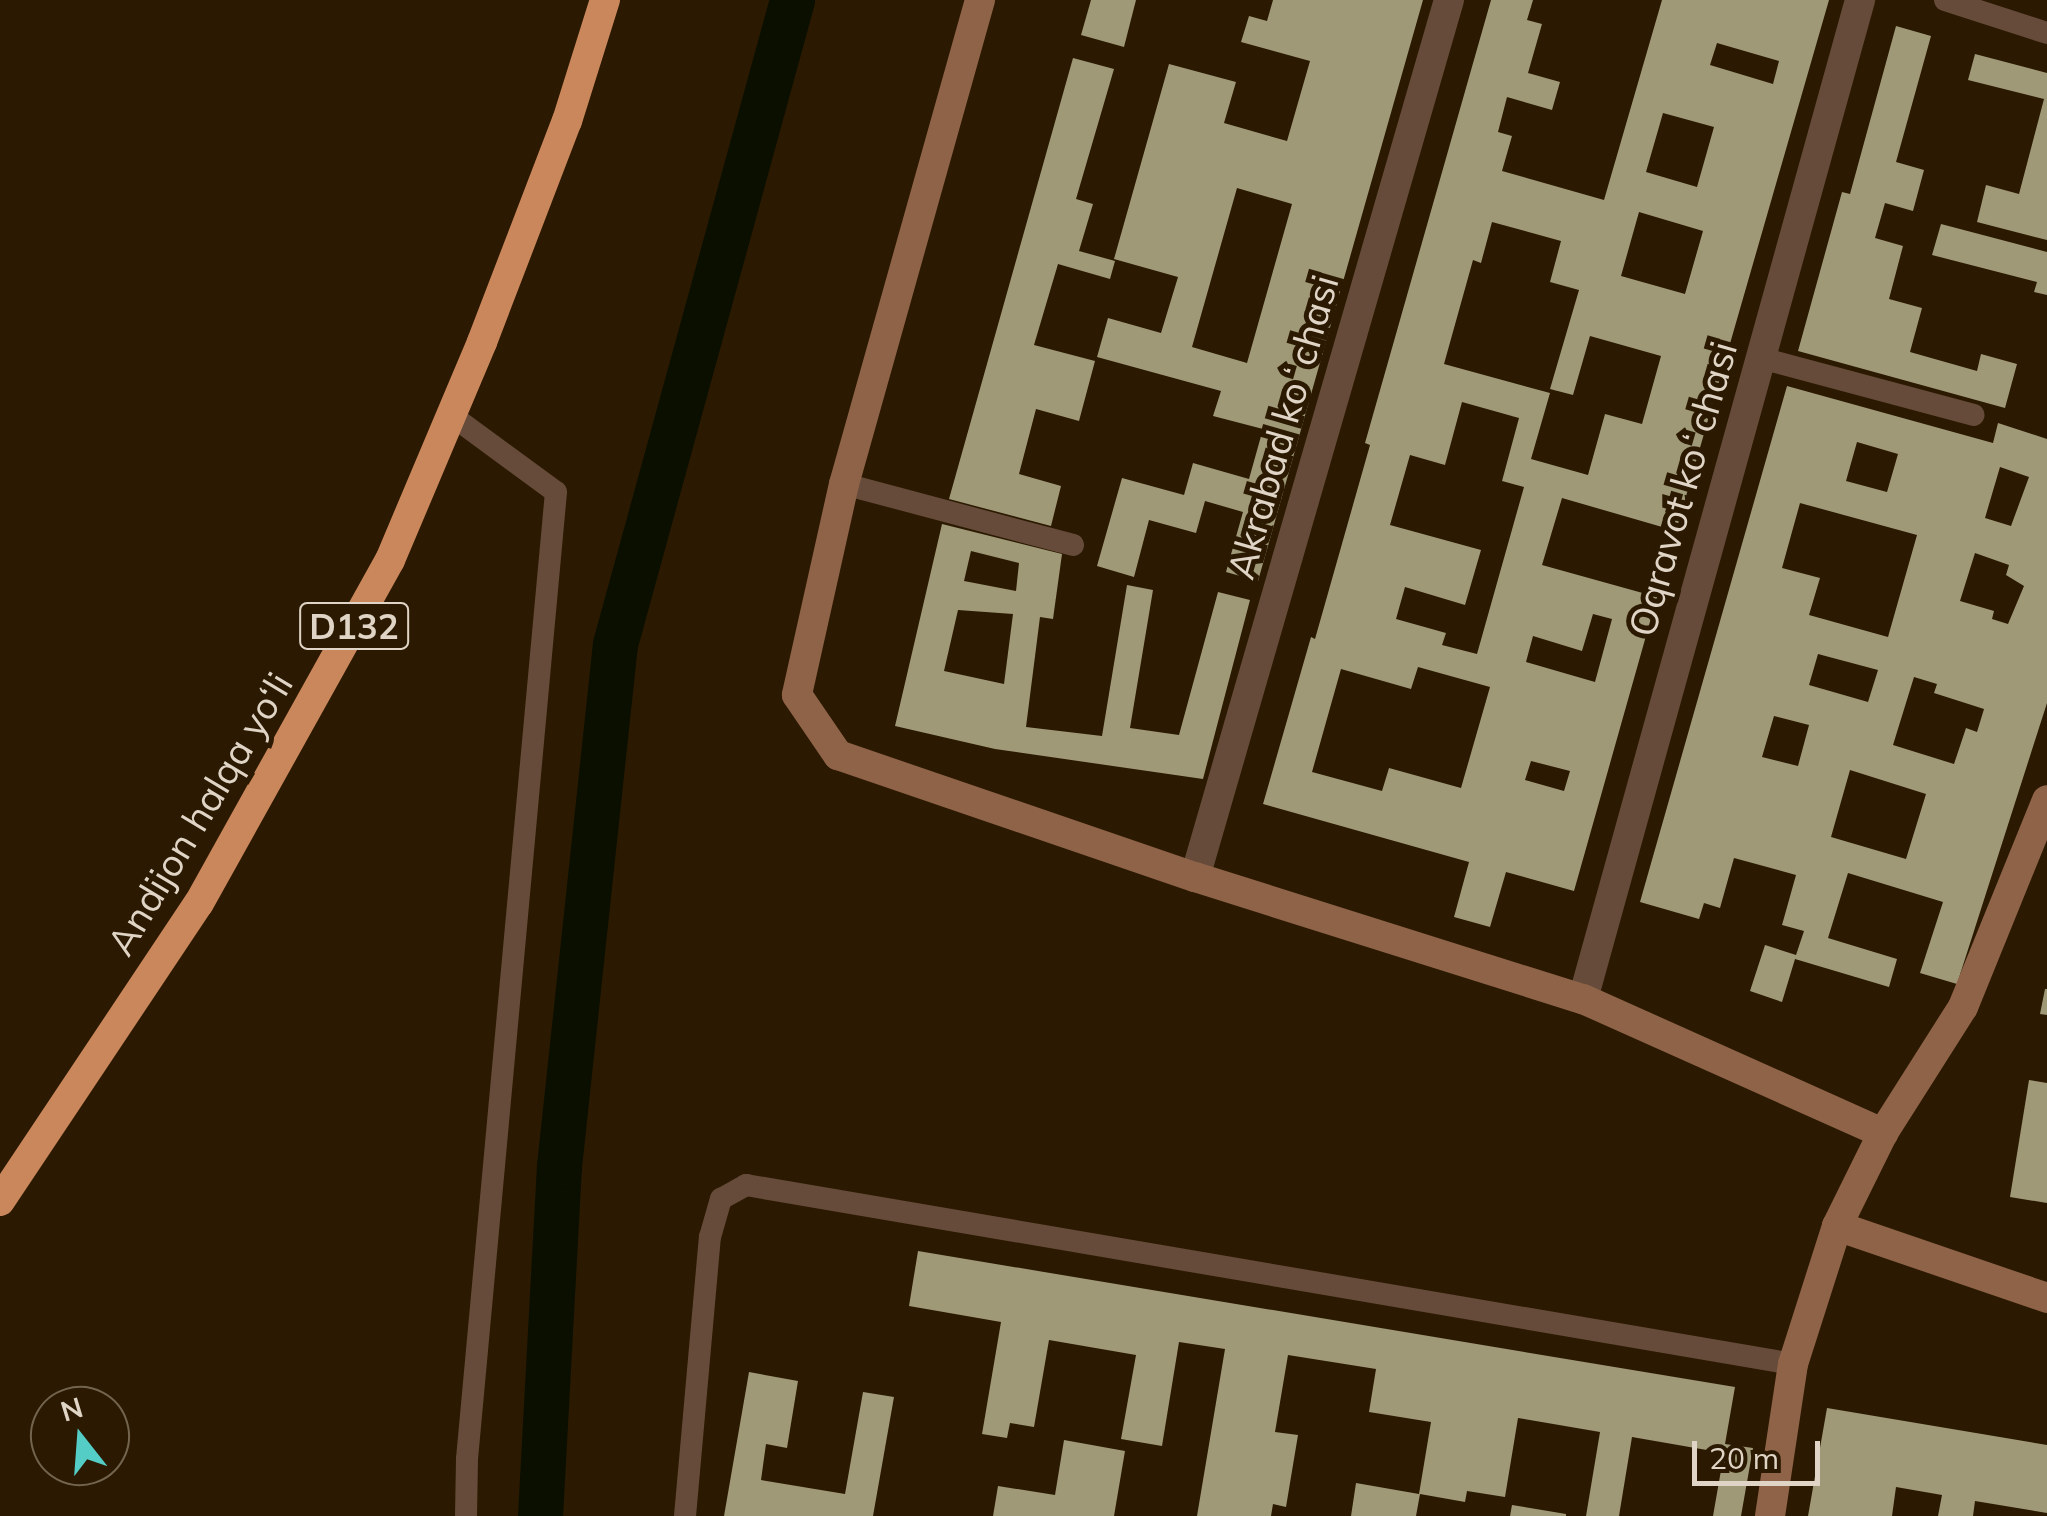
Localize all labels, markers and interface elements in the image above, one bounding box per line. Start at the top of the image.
street label: Akrabad koʻchasi [1218,270,1348,584]
street label: Oqravot koʻchasi [1619,336,1747,642]
road number: D132 [299,596,409,656]
street label: Andijon halqa yo‘li [98,664,302,964]
north arrow [30,1386,130,1486]
text: N [56,1389,87,1429]
scale bar [1697,1421,1824,1483]
text: 20 m [1709,1439,1779,1477]

